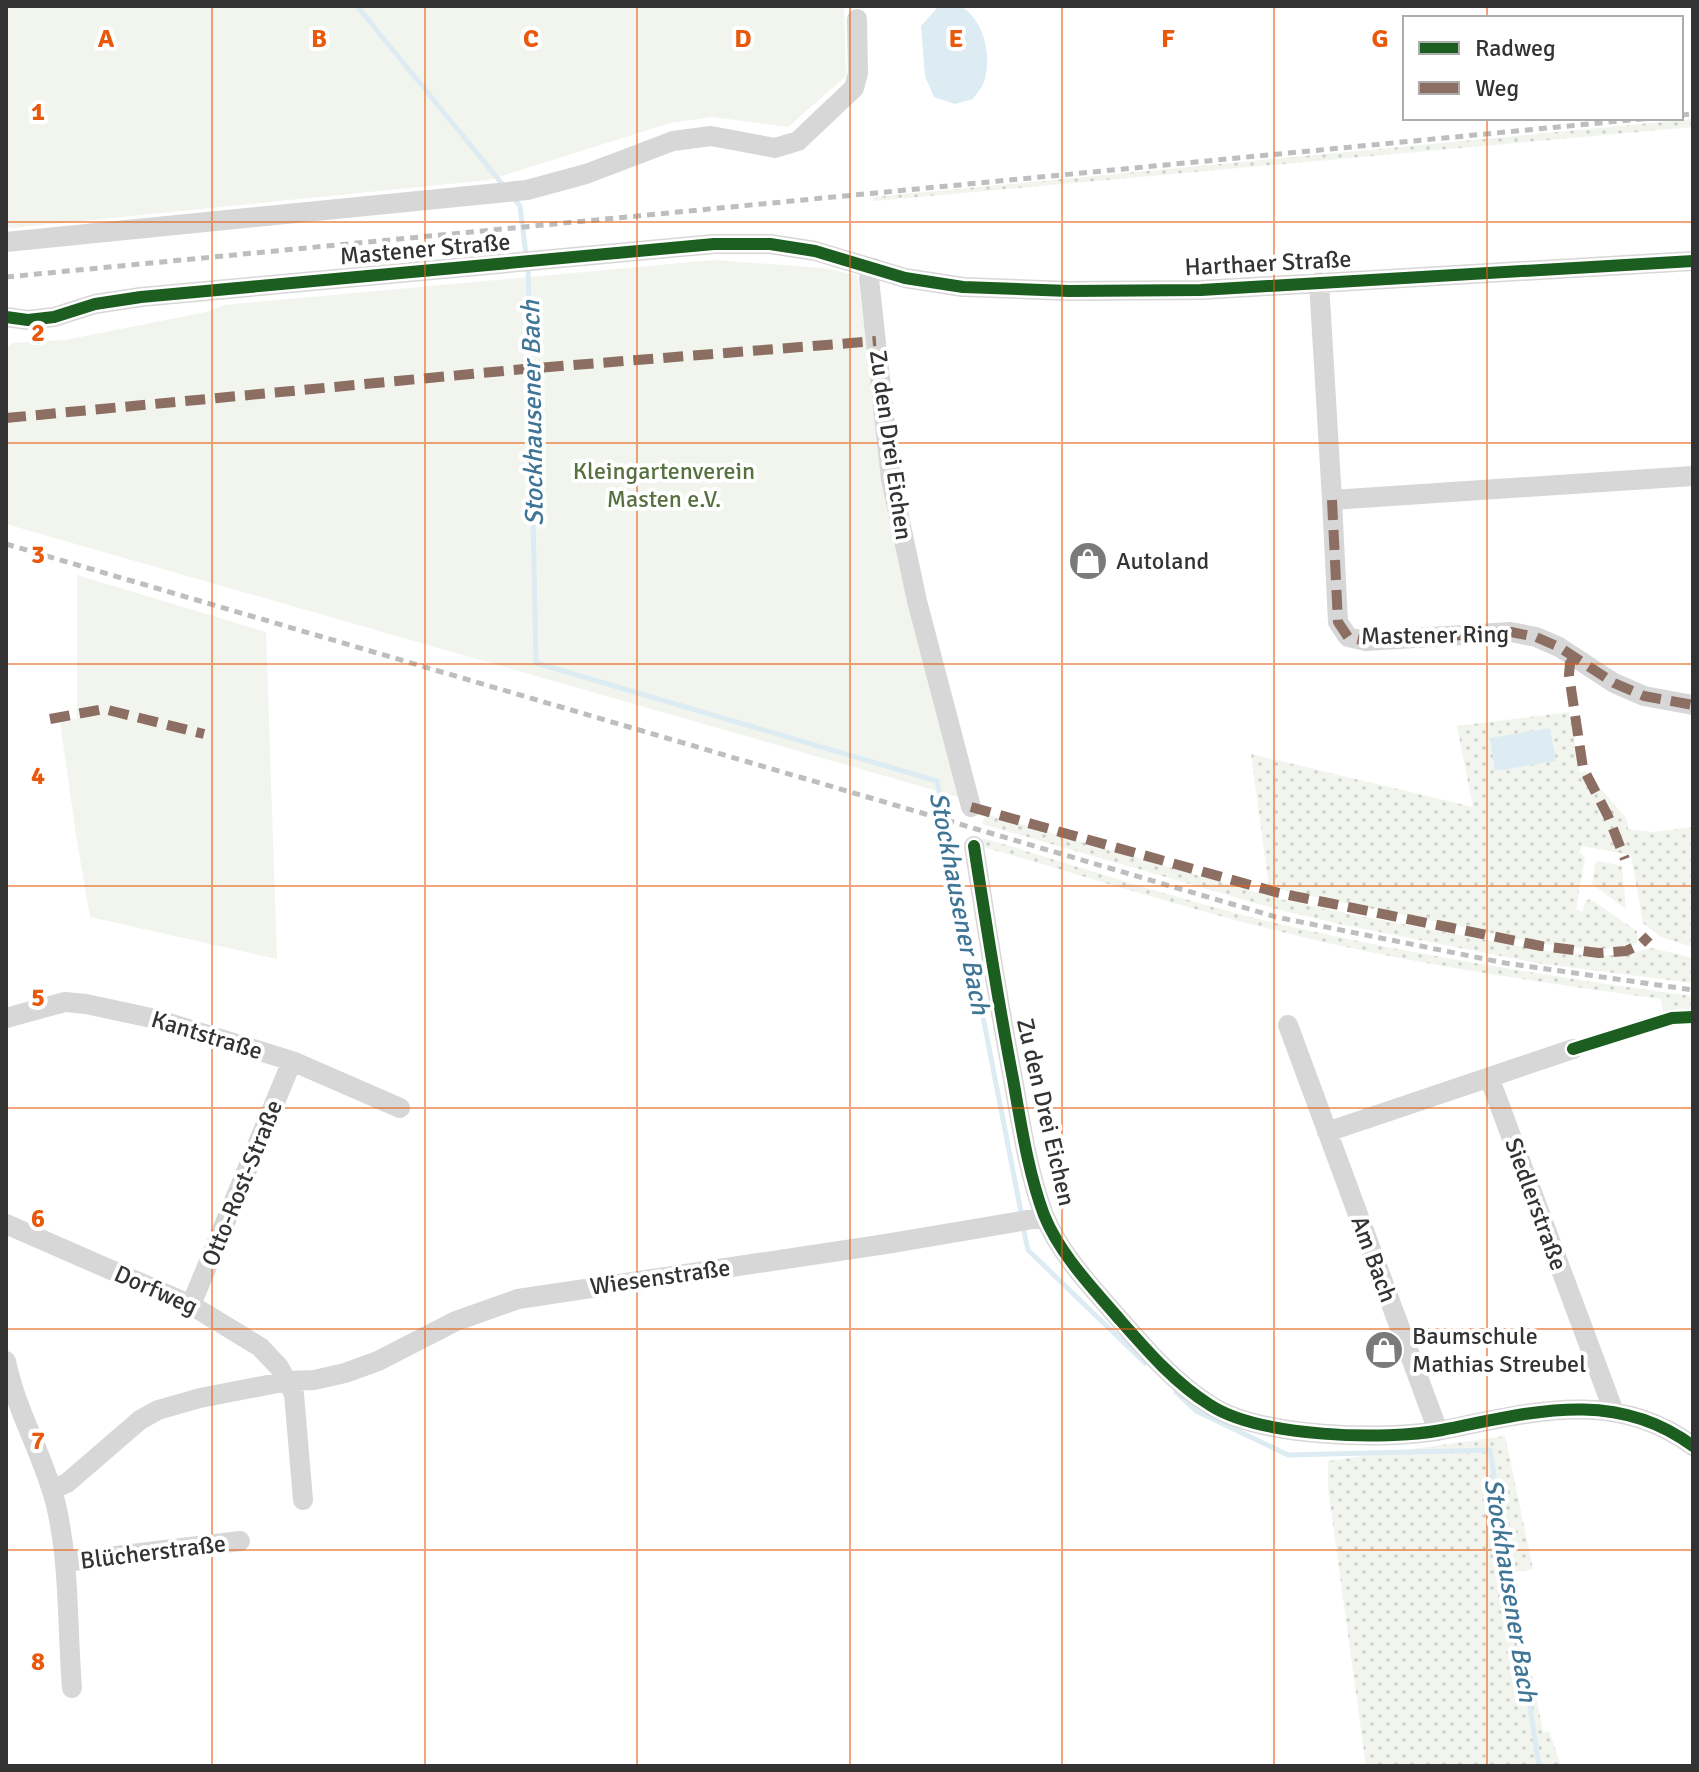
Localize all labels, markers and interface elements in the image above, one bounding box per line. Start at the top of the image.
legend [1403,16,1683,120]
text: A [98,23,115,55]
text: B [311,23,327,55]
text: C [523,23,539,55]
text: D [734,23,752,55]
text: E [949,23,963,55]
text: F [1161,23,1175,55]
text: G [1371,23,1389,55]
text: Radweg [1475,33,1556,63]
text: Weg [1475,73,1519,103]
text: 1 [31,96,45,128]
street label: Mastener Straße [338,227,512,271]
street label: Harthaer Straße [1184,244,1352,282]
water label: Stockhausener Bach [515,299,551,526]
text: 2 [31,317,45,349]
street label: Zu den Drei Eichen [863,348,919,542]
park label: Kleingartenverein Masten e.V. [573,456,755,514]
text: 3 [31,539,45,571]
shop icon: Autoland [1067,540,1109,582]
place label: Autoland [1116,546,1209,576]
street label: Mastener Ring [1361,619,1509,651]
text: 4 [31,760,45,792]
water label: Stockhausener Bach [922,789,996,1018]
text: 5 [31,982,45,1014]
street label: Kantstraße [148,1004,266,1066]
street label: Zu den Drei Eichen [1010,1015,1082,1209]
street label: Otto-Rost-Straße [195,1095,289,1271]
street label: Siedlerstraße [1498,1134,1574,1274]
text: 6 [31,1203,45,1235]
street label: Am Bach [1345,1212,1403,1306]
street label: Wiesenstraße [588,1252,732,1302]
street label: Dorfweg [110,1258,202,1322]
place label: Baumschule Mathias Streubel [1412,1321,1586,1379]
shop icon: Baumschule Mathias Streubel [1363,1329,1405,1371]
text: 7 [31,1425,45,1457]
water label: Stockhausener Bach [1477,1476,1544,1705]
street label: Blücherstraße [79,1528,227,1576]
text: 8 [31,1646,45,1678]

